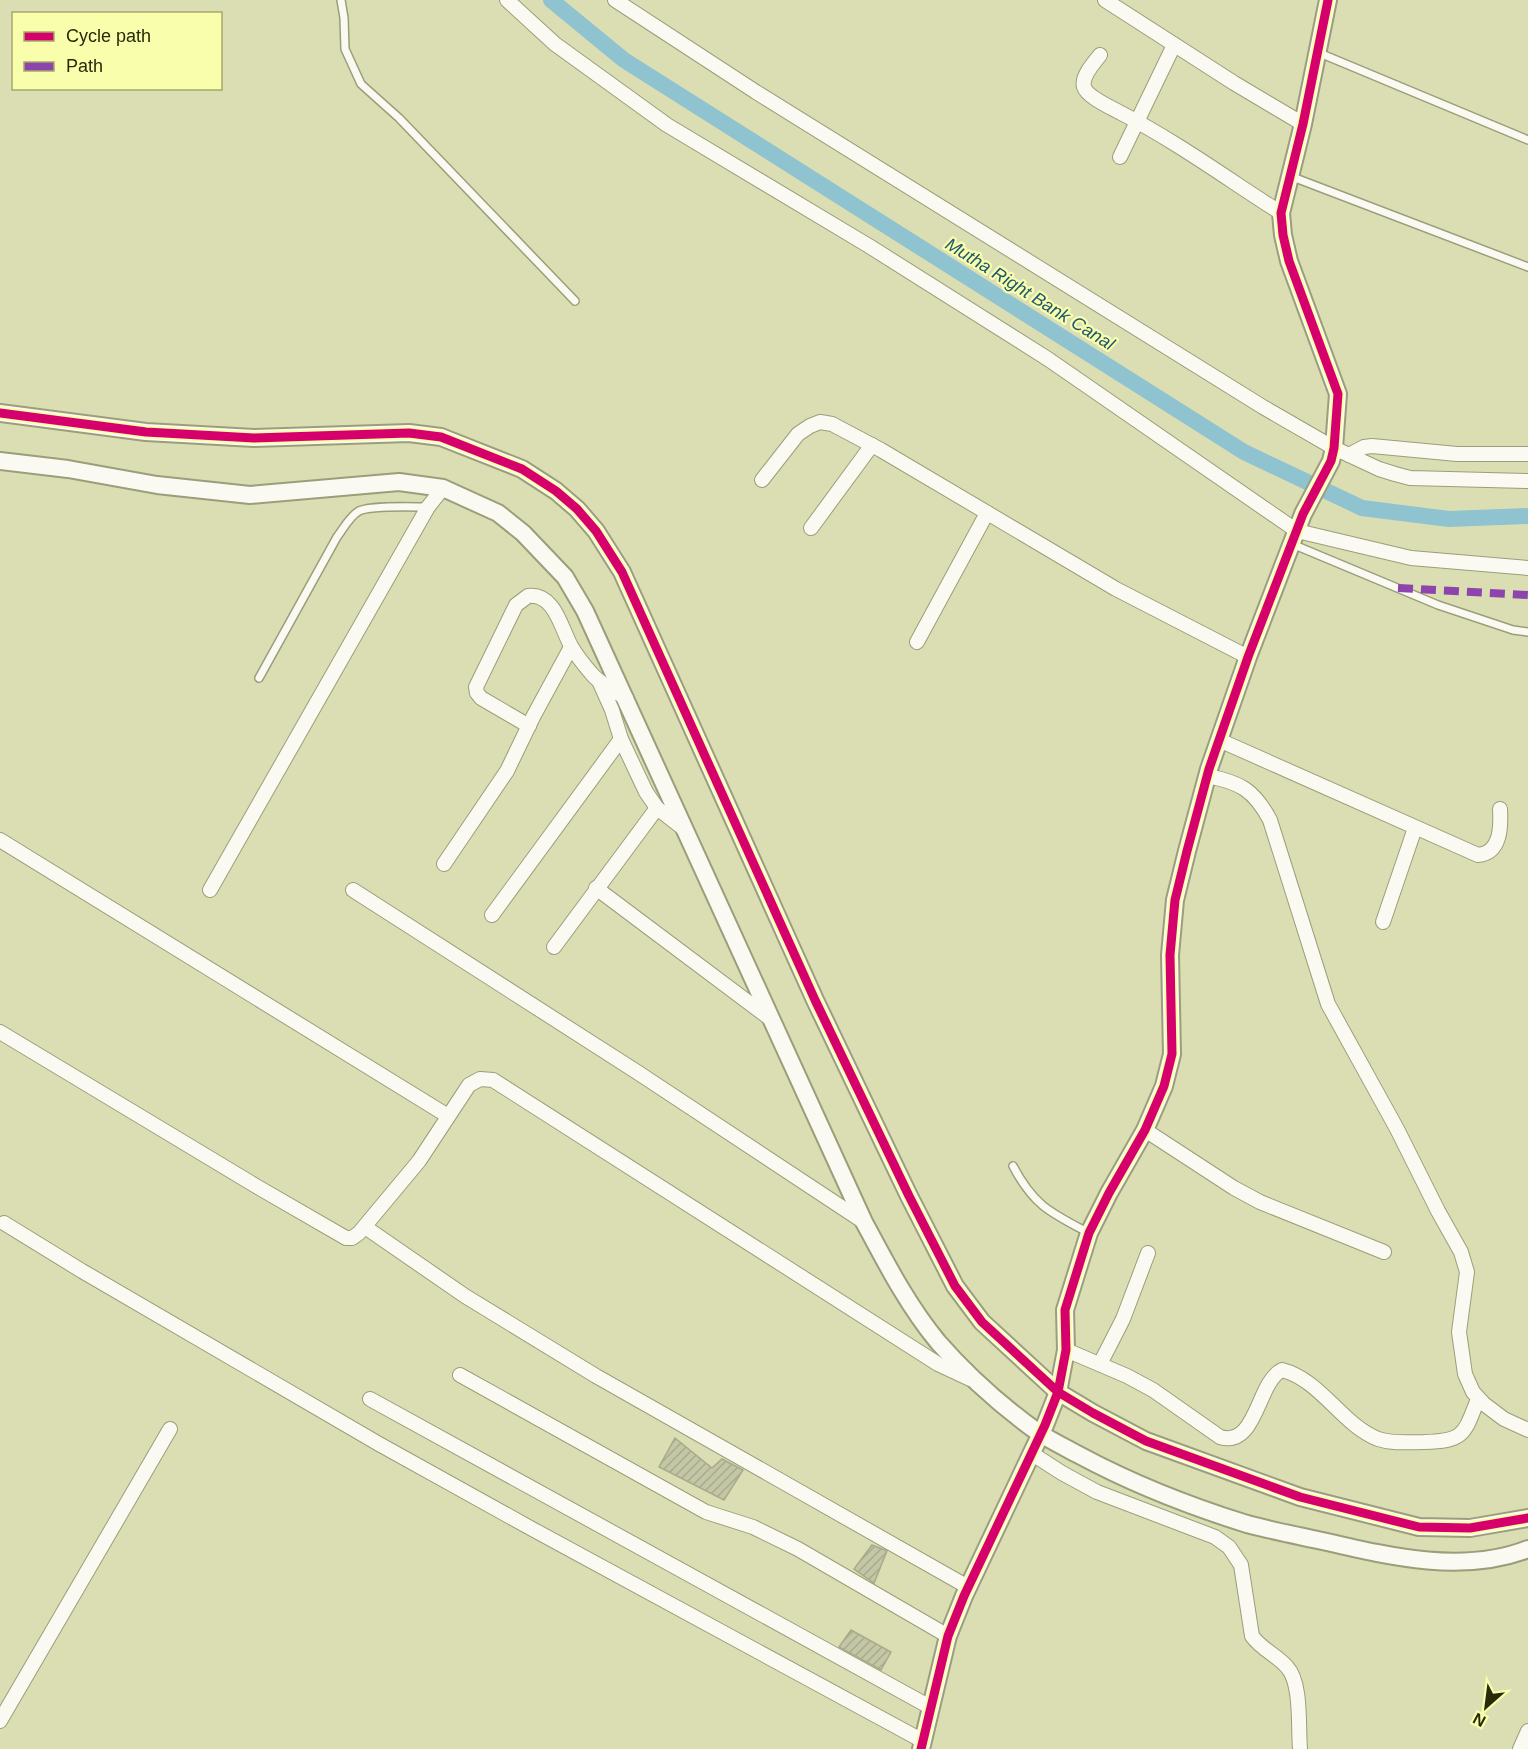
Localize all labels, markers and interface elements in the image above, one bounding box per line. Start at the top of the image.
legend [12,12,222,90]
text: Cycle path [66,26,151,46]
text: Path [66,56,103,76]
water label: Mutha Right Bank Canal [942,234,1119,355]
north arrow [1456,1677,1516,1737]
text: N [1470,1710,1488,1730]

